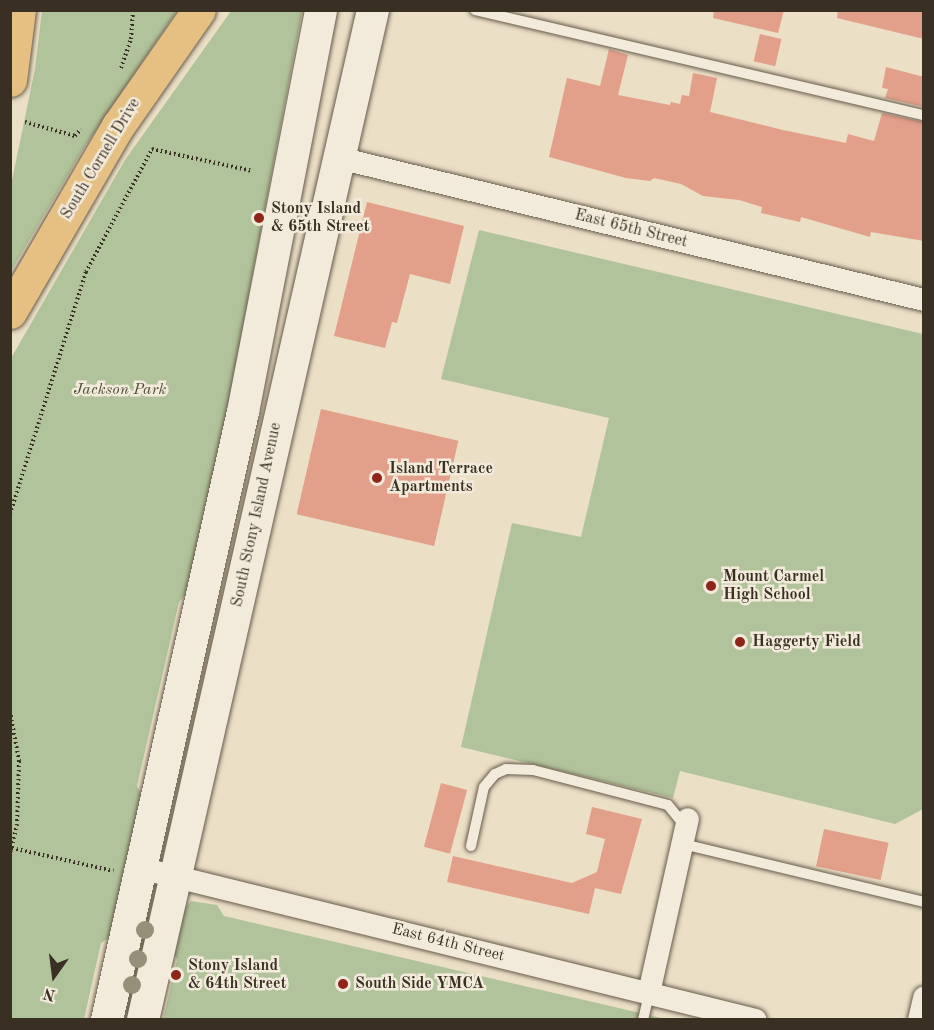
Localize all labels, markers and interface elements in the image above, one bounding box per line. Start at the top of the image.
street label: South Cornell Drive [57,95,145,223]
place label: Stony Island & 65th Street [271,199,369,237]
street label: East 65th Street [573,206,689,252]
marker: Stony Island & 65th Street [252,211,266,225]
park label: Jackson Park [74,380,166,400]
street label: South Stony Island Avenue [228,421,286,609]
place label: Island Terrace Apartments [389,459,493,497]
marker: Island Terrace Apartments [370,471,384,485]
place label: Mount Carmel High School [723,567,824,605]
marker: Mount Carmel High School [704,579,718,593]
place label: Haggerty Field [752,632,861,652]
marker: Haggerty Field [733,635,747,649]
street label: East 64th Street [390,920,506,966]
north arrow [24,946,84,1006]
place label: Stony Island & 64th Street [188,956,286,994]
marker: Stony Island & 64th Street [169,968,183,982]
place label: South Side YMCA [355,974,484,994]
marker: South Side YMCA [336,977,350,991]
text: N [42,984,58,1003]

